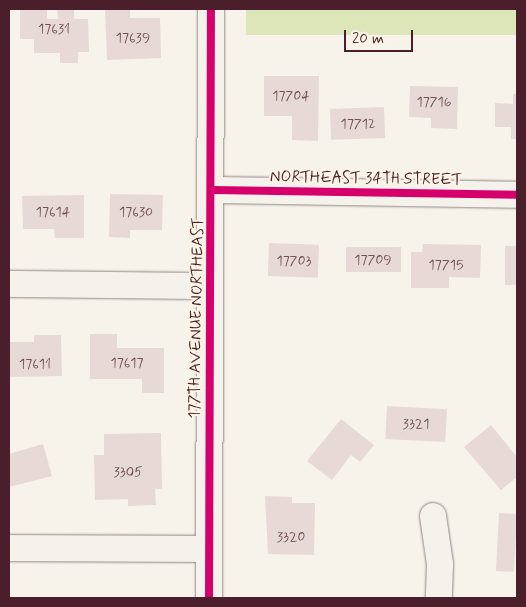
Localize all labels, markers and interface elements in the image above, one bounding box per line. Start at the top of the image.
scale bar [346,20,415,52]
house number: 17631 [38,21,70,37]
text: 20 m [352,29,384,49]
house number: 17639 [116,30,150,46]
house number: 17704 [272,88,310,104]
house number: 17716 [416,94,452,110]
house number: 17712 [341,116,375,132]
street label: NORTHEAST 34TH STREET [269,168,463,190]
house number: 17614 [36,204,70,220]
house number: 17630 [119,204,153,220]
street label: 177TH AVENUE NORTHEAST [186,216,208,420]
house number: 17709 [354,252,392,268]
house number: 17703 [277,253,311,269]
house number: 17715 [429,257,463,273]
house number: 17617 [110,355,144,371]
house number: 17611 [19,356,51,372]
house number: 3321 [403,416,429,432]
house number: 3305 [113,464,143,480]
house number: 3320 [277,529,305,545]

